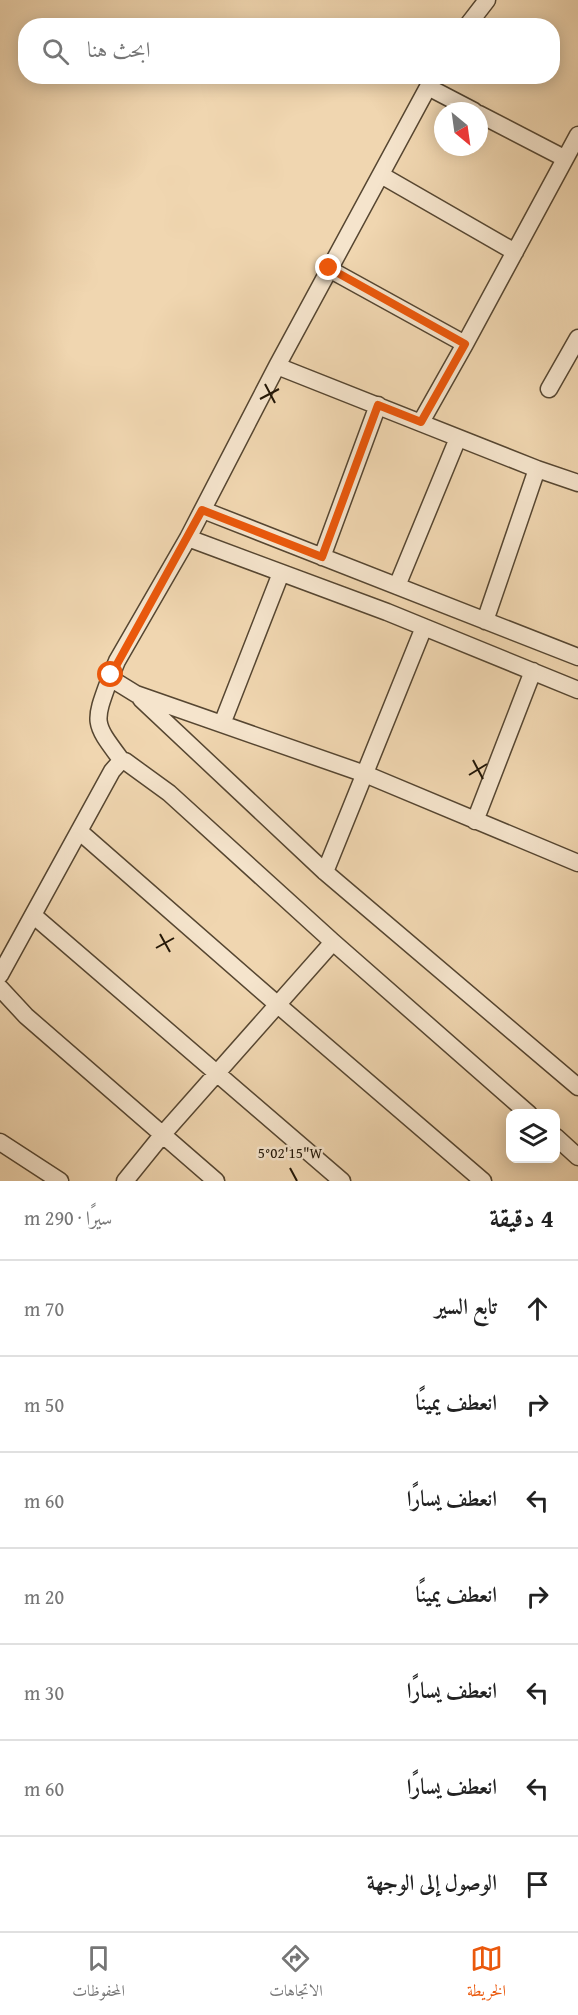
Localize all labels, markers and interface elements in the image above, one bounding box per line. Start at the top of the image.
search box [18,18,560,84]
text: ابحث هنا [87,33,151,65]
icon: search [39,35,72,68]
north arrow [434,102,488,156]
route end [315,254,341,280]
route start [97,661,123,687]
map controls [506,1109,560,1163]
button: layers [506,1109,560,1163]
text: 5°02'15"W [258,1142,323,1163]
text: 4 دقيقة [489,1198,554,1237]
text: سيرًا · 290 m [24,1203,112,1232]
text: تابع السير [435,1290,497,1322]
icon: ahead [521,1292,554,1325]
text: 70 m [24,1294,64,1323]
text: انعطف يمينًا [416,1386,497,1418]
icon: right [521,1388,554,1421]
text: 50 m [24,1390,64,1419]
text: انعطف يسارًا [407,1482,497,1514]
icon: left [521,1484,554,1517]
text: 60 m [24,1486,64,1515]
text: انعطف يمينًا [416,1578,497,1610]
icon: right [521,1580,554,1613]
text: 20 m [24,1582,64,1611]
text: انعطف يسارًا [407,1674,497,1706]
icon: left [521,1676,554,1709]
text: 30 m [24,1678,64,1707]
text: انعطف يسارًا [407,1770,497,1802]
icon: left [521,1772,554,1805]
text: 60 m [24,1774,64,1803]
text: الوصول إلى الوجهة [367,1866,497,1898]
icon: arrive [521,1868,554,1901]
tab: المحفوظات [72,1942,125,2006]
tab: الاتجاهات [269,1942,323,2006]
tab: الخريطة [467,1942,506,2006]

